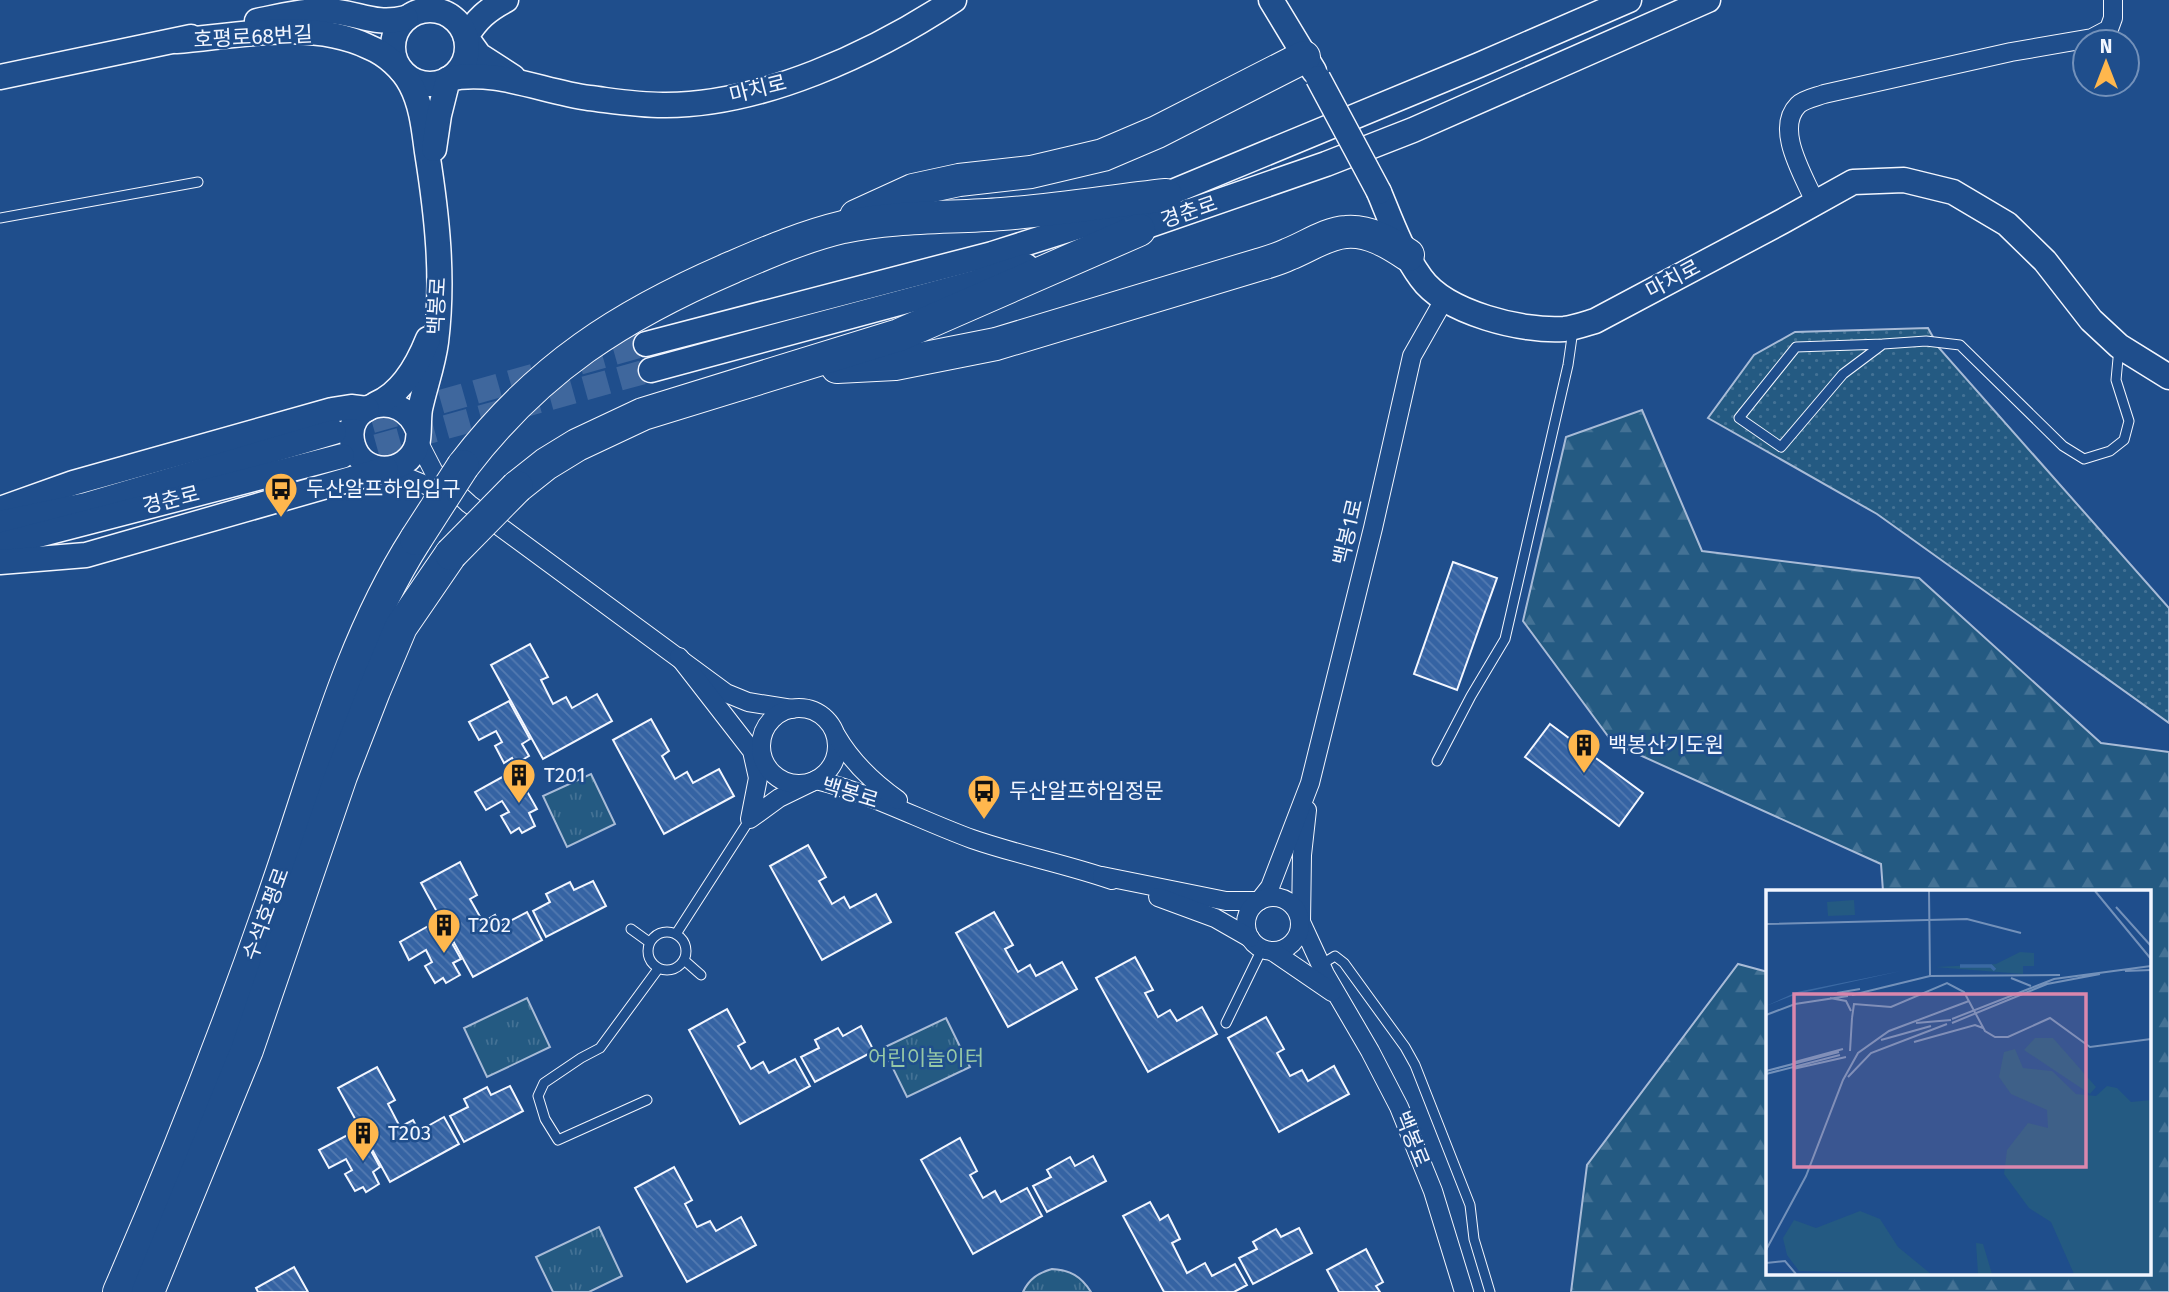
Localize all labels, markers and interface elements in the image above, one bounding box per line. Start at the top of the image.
street label: 호평로68번길 [193,21,313,53]
north arrow [2071,28,2141,98]
text: N [2100,35,2112,58]
street label: 마치로 [727,69,789,109]
street label: 경춘로 [1157,190,1221,234]
street label: 마치로 [1641,254,1705,304]
street label: 백봉로 [423,276,451,336]
bus stop icon: 두산알프하임입구 [262,470,300,519]
place label: 두산알프하임입구 [306,476,461,502]
street label: 경춘로 [140,480,202,520]
street label: 백봉1로 [1328,496,1368,568]
building icon: 백봉산기도원 [1565,726,1603,775]
place label: 백봉산기도원 [1608,732,1724,758]
building icon: T201 [500,756,538,805]
place label: T201 [544,762,586,788]
street label: 백봉로 [818,772,882,814]
bus stop icon: 두산알프하임정문 [965,772,1003,821]
place label: 두산알프하임정문 [1009,778,1164,804]
street label: 수석호평로 [237,864,295,964]
inset map [1766,890,2152,1274]
building icon: T202 [425,906,463,955]
place label: T202 [468,912,511,938]
park label: 어린이놀이터 [868,1045,984,1071]
street label: 백봉로 [1389,1107,1435,1171]
building icon: T203 [344,1114,382,1163]
place label: T203 [388,1120,431,1146]

